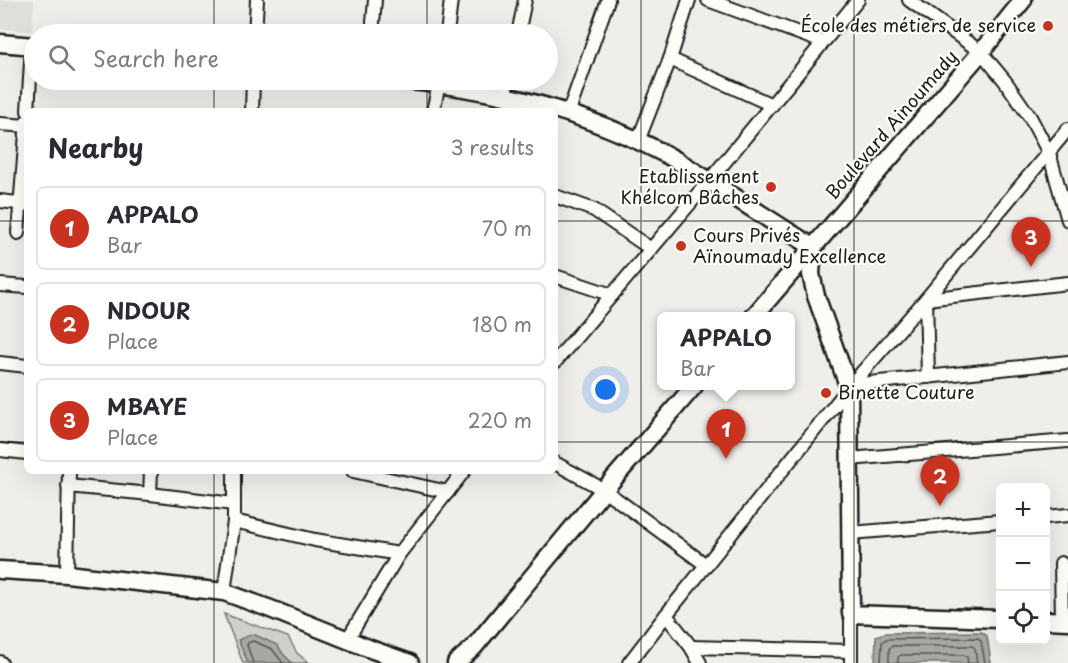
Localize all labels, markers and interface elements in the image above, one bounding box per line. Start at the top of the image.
place label: École des métiers de service [801,11,1036,38]
marker: École des métiers de service [1041,19,1055,33]
search box [24,24,558,90]
icon: search [45,41,78,74]
text: Search here [93,41,219,74]
street label: Boulevard Ainoumady [818,44,963,205]
text: Nearby [48,128,143,167]
text: 3 results [451,132,534,162]
place label: Etablissement Khélcom Bâches [621,162,759,210]
marker: Etablissement Khélcom Bâches [764,180,778,194]
text: APPALO [107,197,199,230]
text: 1 [65,213,74,243]
text: 70 m [482,213,532,243]
pin: 3 [1012,218,1050,267]
place label: Cours Privés Aïnoumady Excellence [693,221,887,269]
text: Bar [107,230,142,260]
marker: Cours Privés Aïnoumady Excellence [674,239,688,253]
text: NDOUR [107,293,190,326]
text: 2 [62,309,77,339]
text: 180 m [472,309,532,339]
popup [657,312,795,390]
text: APPALO [680,320,772,353]
text: Place [107,326,158,356]
text: Bar [680,353,715,383]
your location [591,375,620,404]
place label: Binette Couture [838,378,975,405]
marker: Binette Couture [819,386,833,400]
text: MBAYE [107,389,187,422]
text: 3 [63,405,76,435]
text: 220 m [468,405,532,435]
pin: 1 [706,410,746,459]
text: Place [107,422,158,452]
pin: 2 [920,456,960,506]
map controls [996,483,1050,645]
button: + [996,483,1050,537]
button: − [996,537,1050,591]
button: locate [996,591,1050,645]

